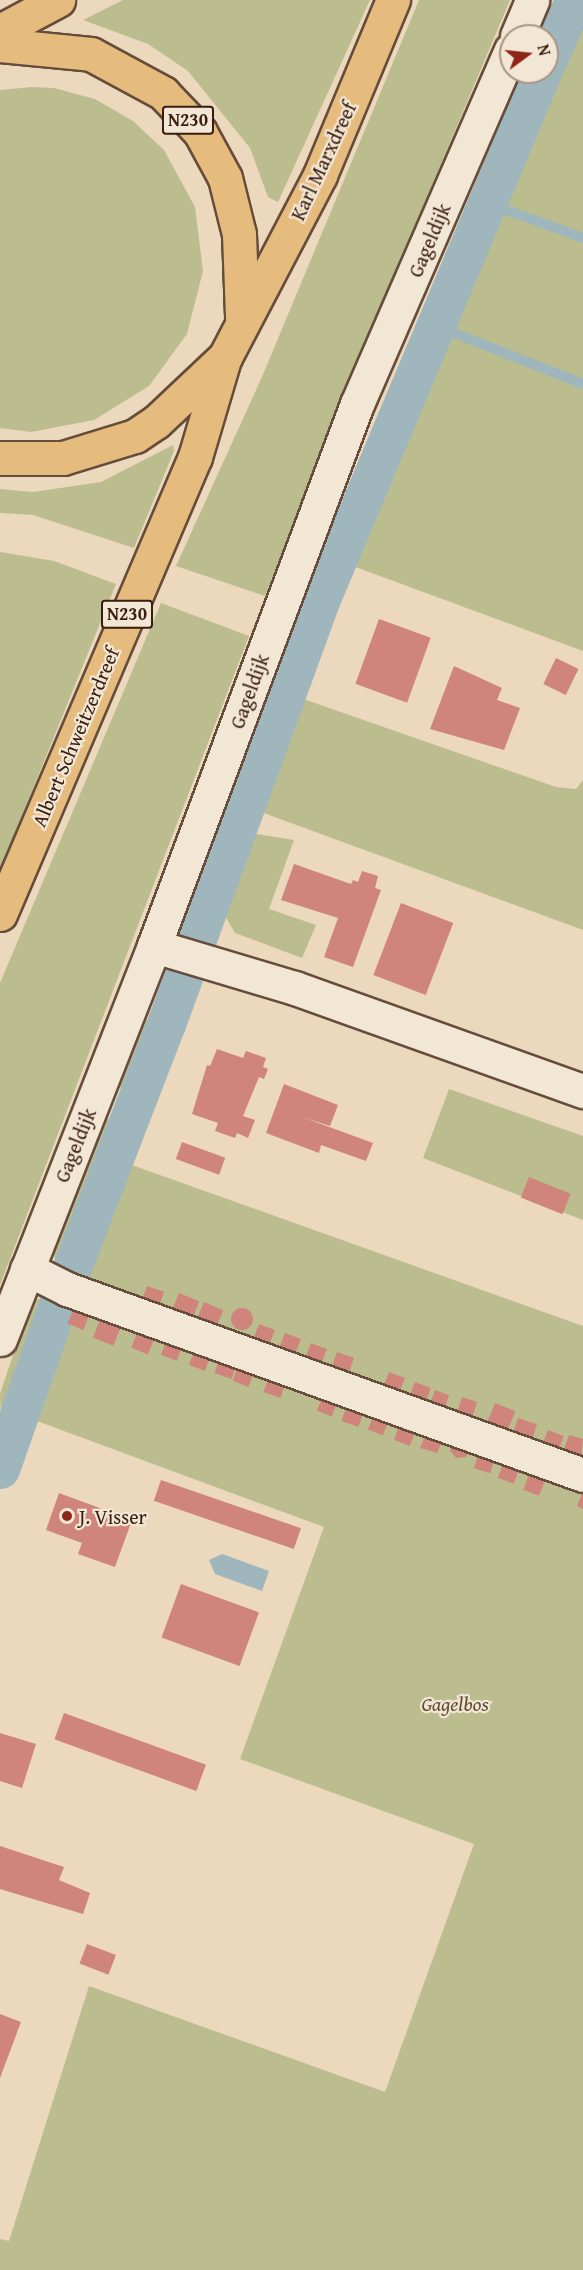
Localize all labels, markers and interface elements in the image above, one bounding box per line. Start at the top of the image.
north arrow [499,24,559,84]
text: N [531,42,557,58]
street label: Karl Marxdreef [285,98,361,224]
road number: N230 [161,105,215,135]
street label: Gageldijk [403,199,455,281]
road number: N230 [100,599,154,629]
street label: Albert Schweitzerdreef [26,644,124,830]
street label: Gageldijk [224,650,274,732]
street label: Gageldijk [49,1104,101,1186]
place label: J. Visser [79,1504,147,1528]
marker: J. Visser [60,1509,74,1523]
park label: Gagelbos [421,1691,489,1715]

